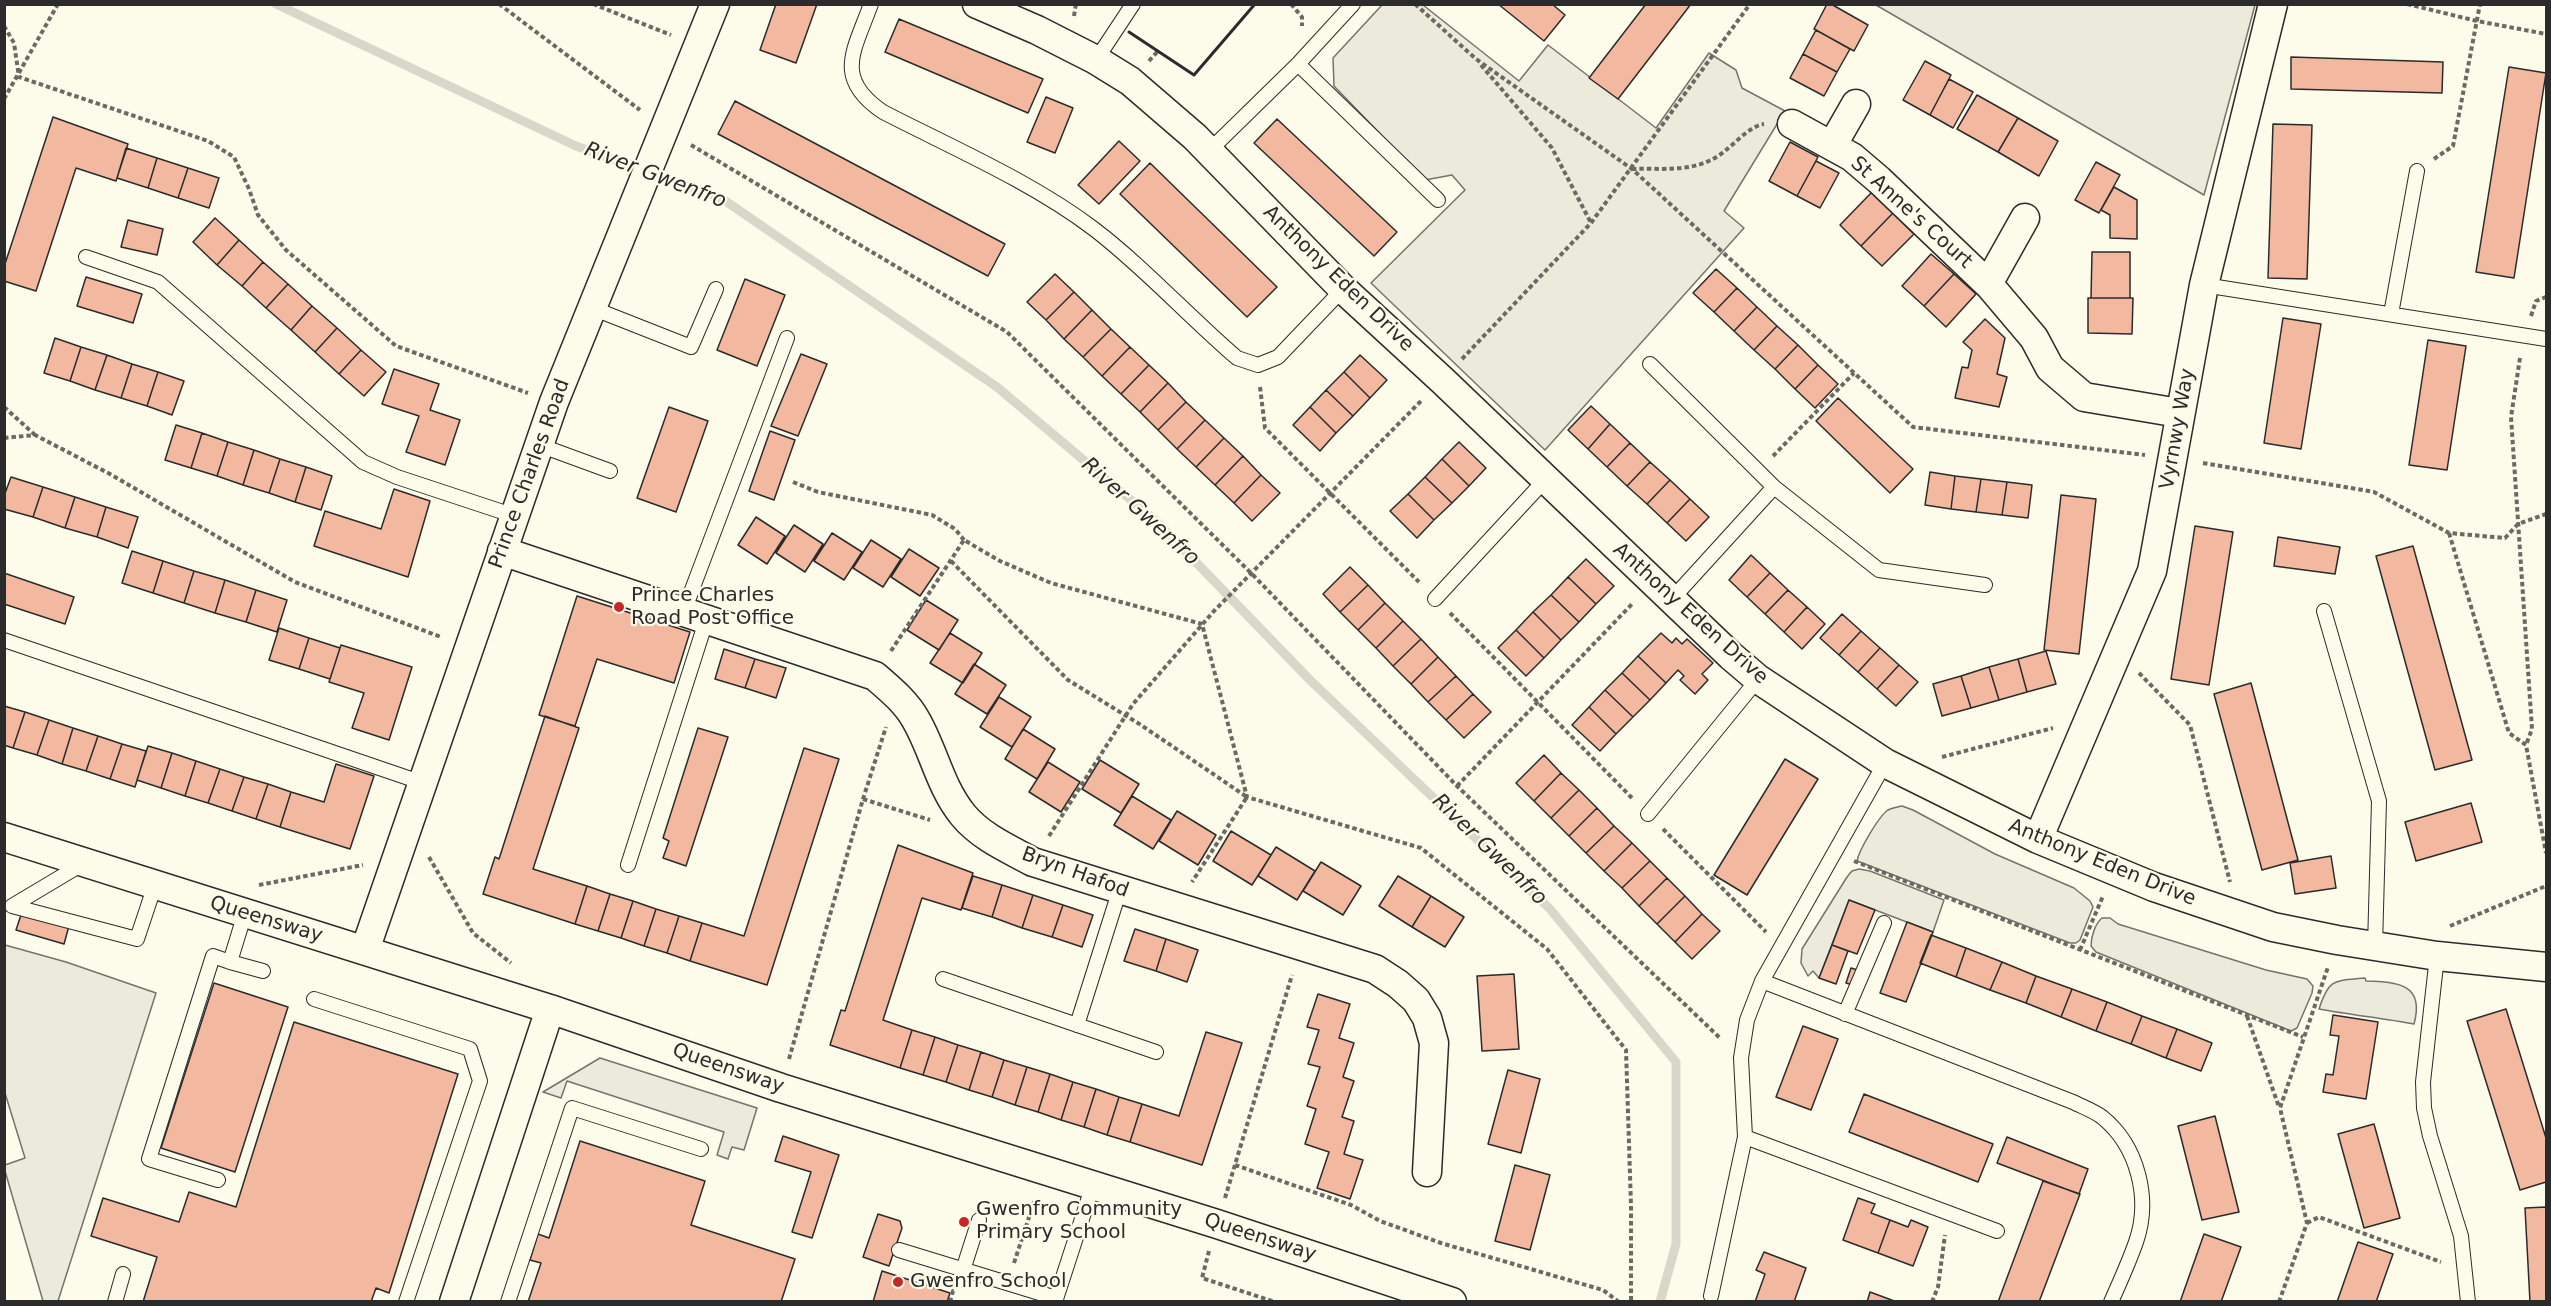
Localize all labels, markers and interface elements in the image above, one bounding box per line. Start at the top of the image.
water label: River Gwenfro [581,137,729,215]
street label: St Anne's Court [1845,152,1977,274]
street label: Anthony Eden Drive [1258,201,1418,357]
street label: Vyrnwy Way [2156,367,2200,491]
street label: Prince Charles Road [485,376,575,572]
water label: River Gwenfro [1076,453,1204,571]
street label: Anthony Eden Drive [1608,538,1772,690]
place label: Prince Charles Road Post Office [631,584,794,631]
marker: Prince Charles Road Post Office [612,600,626,614]
water label: River Gwenfro [1426,789,1552,911]
street label: Anthony Eden Drive [2005,814,2199,912]
street label: Bryn Hafod [1018,843,1132,903]
street label: Queensway [207,891,325,949]
street label: Queensway [669,1039,787,1099]
place label: Gwenfro Community Primary School [976,1198,1182,1245]
street label: Queensway [1201,1209,1319,1267]
marker: Gwenfro Community Primary School [957,1215,971,1229]
place label: Gwenfro School [910,1270,1067,1294]
marker: Gwenfro School [891,1275,905,1289]

